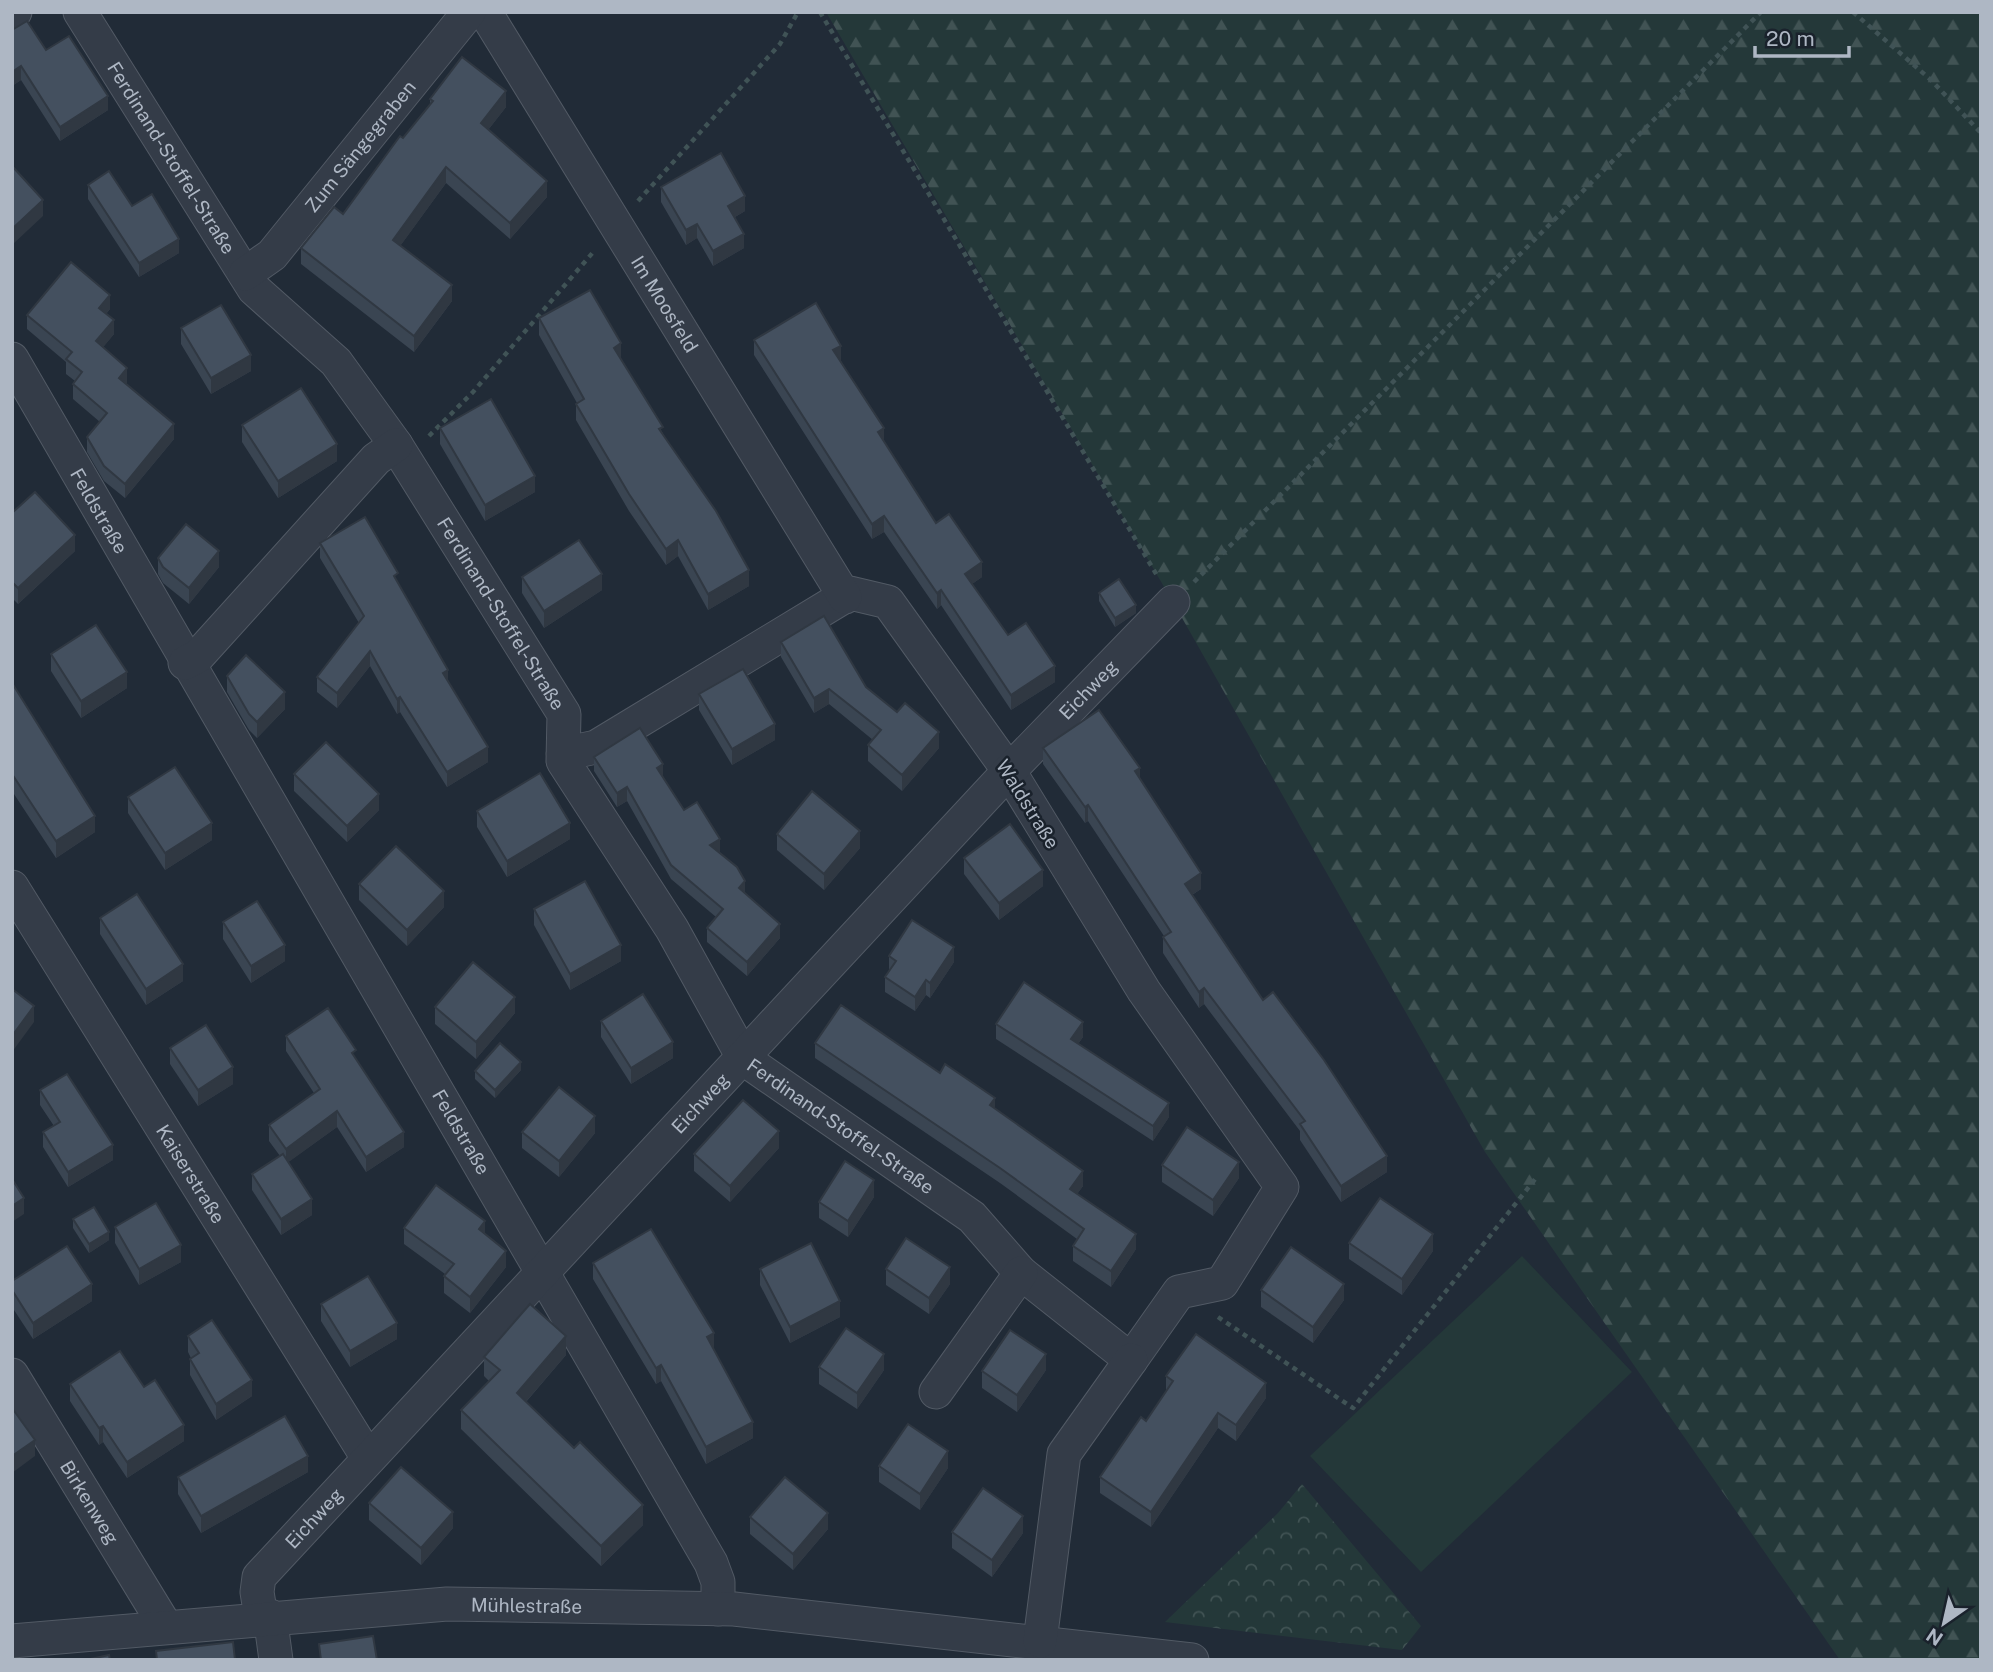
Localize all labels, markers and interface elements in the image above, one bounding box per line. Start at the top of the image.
scale bar [1755,14,1850,58]
text: 20 m [1766,26,1815,51]
street label: Ferdinand-Stoffel-Straße [103,58,240,258]
street label: Zum Sängegraben [300,76,420,217]
street label: Im Moosfeld [627,252,703,356]
street label: Feldstraße [66,464,132,557]
street label: Ferdinand-Stoffel-Straße [433,513,570,714]
street label: Eichweg [1054,655,1122,724]
street label: Waldstraße [992,755,1064,853]
street label: Ferdinand-Stoffel-Straße [743,1054,938,1198]
street label: Eichweg [667,1068,734,1138]
street label: Feldstraße [428,1085,495,1178]
street label: Kaiserstraße [152,1120,230,1227]
street label: Birkenweg [56,1456,124,1548]
street label: Eichweg [281,1483,347,1553]
north arrow [1909,1588,1979,1658]
street label: Mühlestraße [471,1593,582,1617]
text: N [1922,1624,1947,1650]

